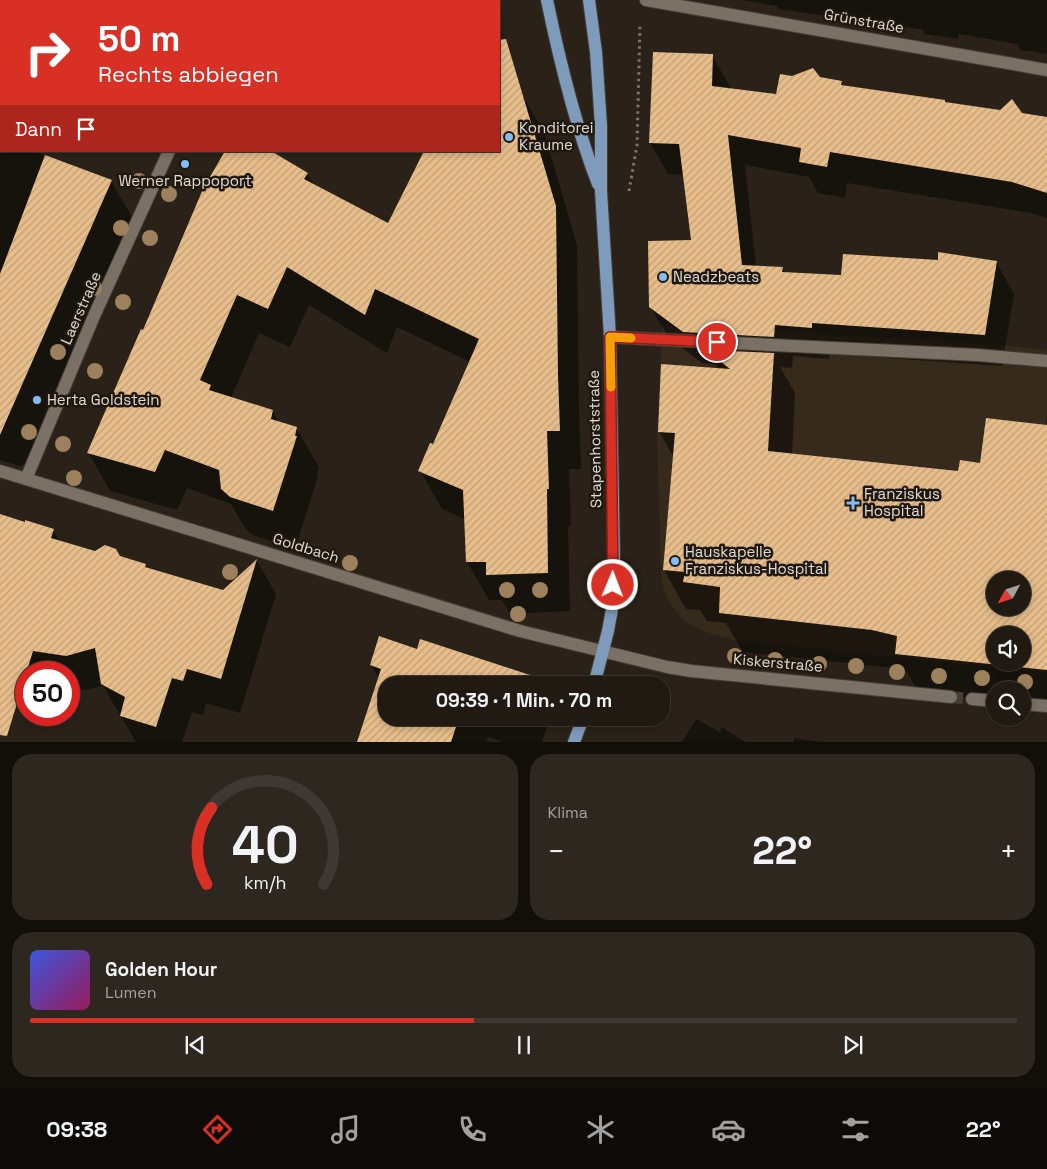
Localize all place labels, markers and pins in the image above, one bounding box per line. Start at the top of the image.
place label: Konditorei Kraume [519,118,594,154]
marker: Konditorei Kraume [503,131,515,143]
marker: Werner Rappoport [179,158,191,170]
place label: Werner Rappoport [118,171,252,190]
place label: Neadzbeats [673,267,759,286]
marker: Neadzbeats [657,271,669,283]
pin [696,321,738,363]
place label: Herta Goldstein [47,390,159,409]
marker: Herta Goldstein [31,394,43,406]
place label: Franziskus Hospital [864,484,940,520]
marker: Franziskus Hospital [846,496,860,510]
place label: Hauskapelle Franziskus-Hospital [685,542,827,578]
marker: Hauskapelle Franziskus-Hospital [669,555,681,567]

